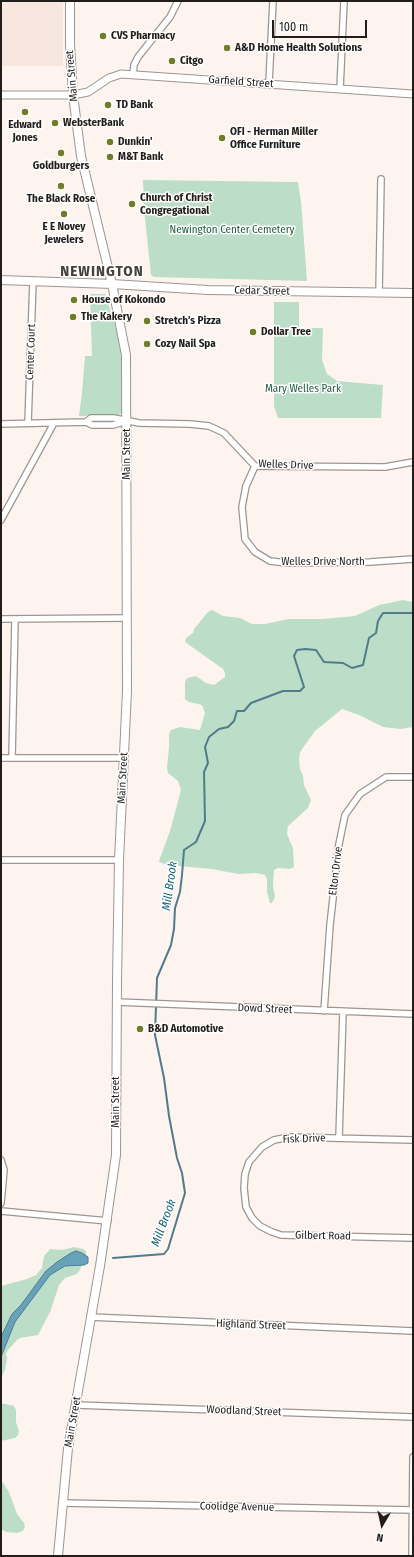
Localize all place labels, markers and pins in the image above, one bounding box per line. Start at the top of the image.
place label: CVS Pharmacy [111,29,175,43]
marker: CVS Pharmacy [98,31,108,41]
place label: A&D Home Health Solutions [235,41,362,55]
marker: A&D Home Health Solutions [222,43,232,53]
place label: Citgo [180,54,203,68]
marker: Citgo [167,56,177,66]
place label: TD Bank [116,98,153,112]
marker: TD Bank [103,100,113,110]
marker: Edward Jones [20,107,30,117]
place label: WebsterBank [63,116,124,130]
place label: Edward Jones [8,118,42,144]
marker: WebsterBank [50,118,60,128]
place label: OFI - Herman Miller Office Furniture [230,125,318,151]
marker: OFI - Herman Miller Office Furniture [217,133,227,143]
place label: Dunkin' [118,135,153,149]
marker: Dunkin' [105,137,115,147]
marker: Goldburgers [56,148,66,158]
place label: M&T Bank [118,150,163,164]
marker: M&T Bank [105,152,115,162]
place label: Goldburgers [33,159,89,173]
marker: The Black Rose [56,181,66,191]
place label: Church of Christ Congregational [140,191,212,217]
place label: The Black Rose [27,192,95,206]
marker: Church of Christ Congregational [127,199,137,209]
marker: E E Novey Jewelers [59,209,69,219]
place label: E E Novey Jewelers [42,220,86,246]
place label: House of Kokondo [82,293,166,307]
marker: House of Kokondo [69,295,79,305]
place label: The Kakery [81,310,132,324]
marker: The Kakery [68,312,78,322]
place label: Stretch's Pizza [155,314,221,328]
marker: Stretch's Pizza [142,316,152,326]
place label: Dollar Tree [261,325,311,339]
marker: Dollar Tree [248,327,258,337]
place label: Cozy Nail Spa [155,337,216,351]
marker: Cozy Nail Spa [142,339,152,349]
place label: B&D Automotive [148,1022,223,1036]
marker: B&D Automotive [135,1024,145,1034]

